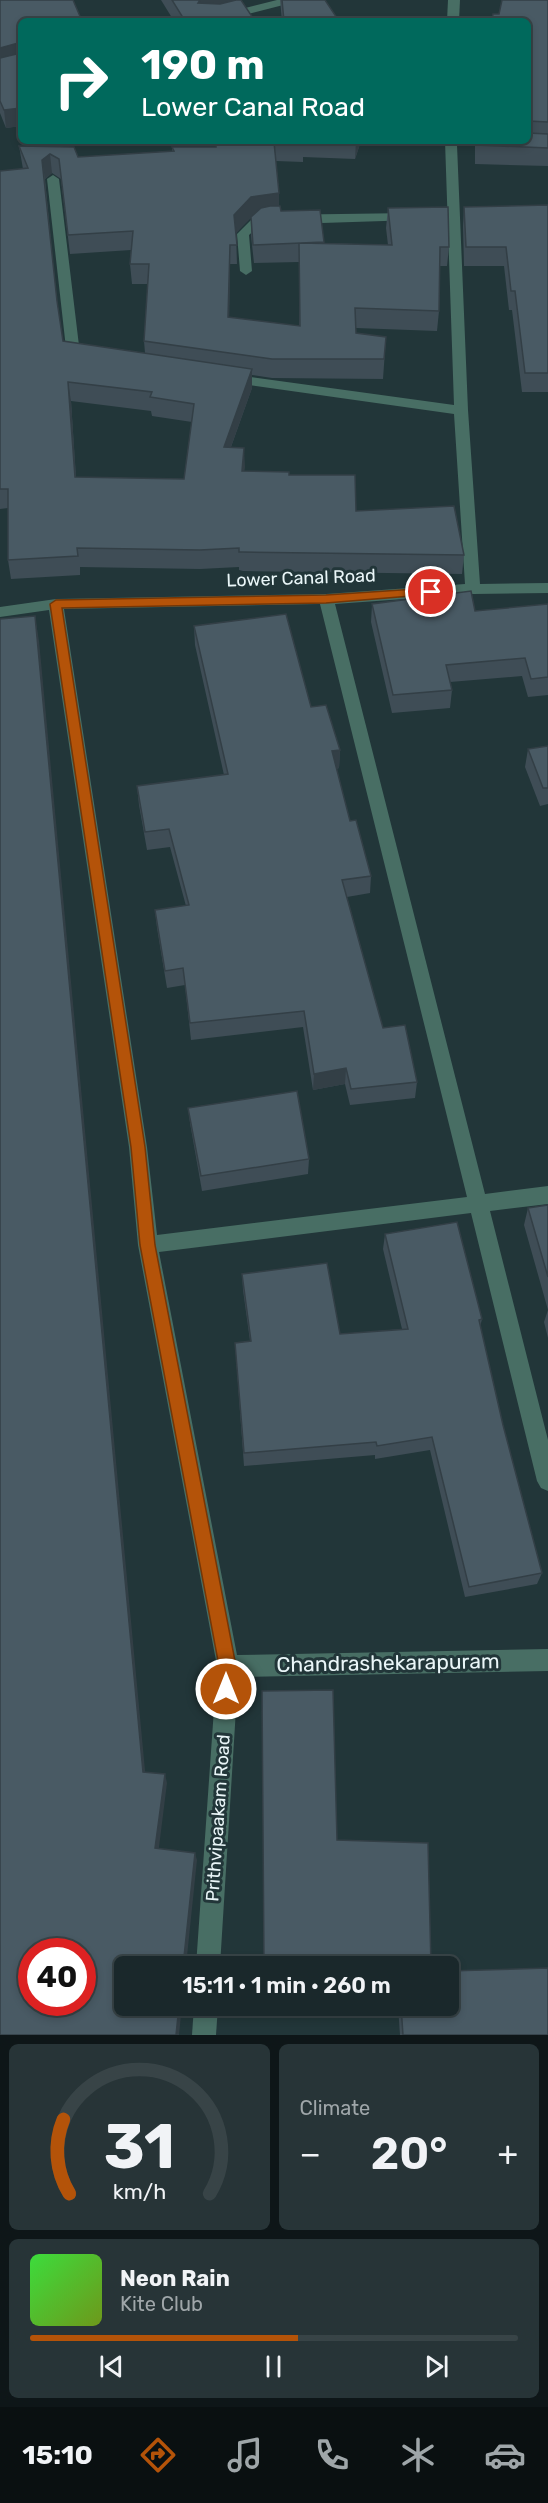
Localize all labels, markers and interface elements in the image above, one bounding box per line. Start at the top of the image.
text: 190 m [141,40,265,90]
icon: right [42,42,120,120]
text: Lower Canal Road [141,91,365,123]
street label: Lower Canal Road [226,564,376,592]
pin [405,566,456,617]
icon: arrive [414,575,447,608]
street label: Chandrashekarapuram [276,1648,500,1677]
position arrow [194,1657,258,1721]
street label: Prithvipaakam Road [201,1734,235,1902]
speed limit sign: 40 [18,1938,96,2016]
text: 15:11 · 1 min · 260 m [182,1972,391,1999]
text: Climate [300,2096,370,2120]
text: 31 [104,2110,175,2184]
text: 20° [371,2127,448,2180]
text: − [300,2134,321,2173]
text: + [497,2134,518,2173]
text: km/h [112,2179,166,2204]
text: Neon Rain [120,2265,230,2292]
text: Kite Club [120,2292,203,2316]
icon: previous [95,2350,128,2383]
icon: pause [257,2350,290,2383]
icon: next [420,2350,453,2383]
icon: directions [137,2434,179,2476]
icon: music [224,2434,266,2476]
icon: phone [311,2434,353,2476]
icon: climate [397,2434,439,2476]
icon: car [484,2434,526,2476]
text: 15:10 [22,2439,93,2471]

